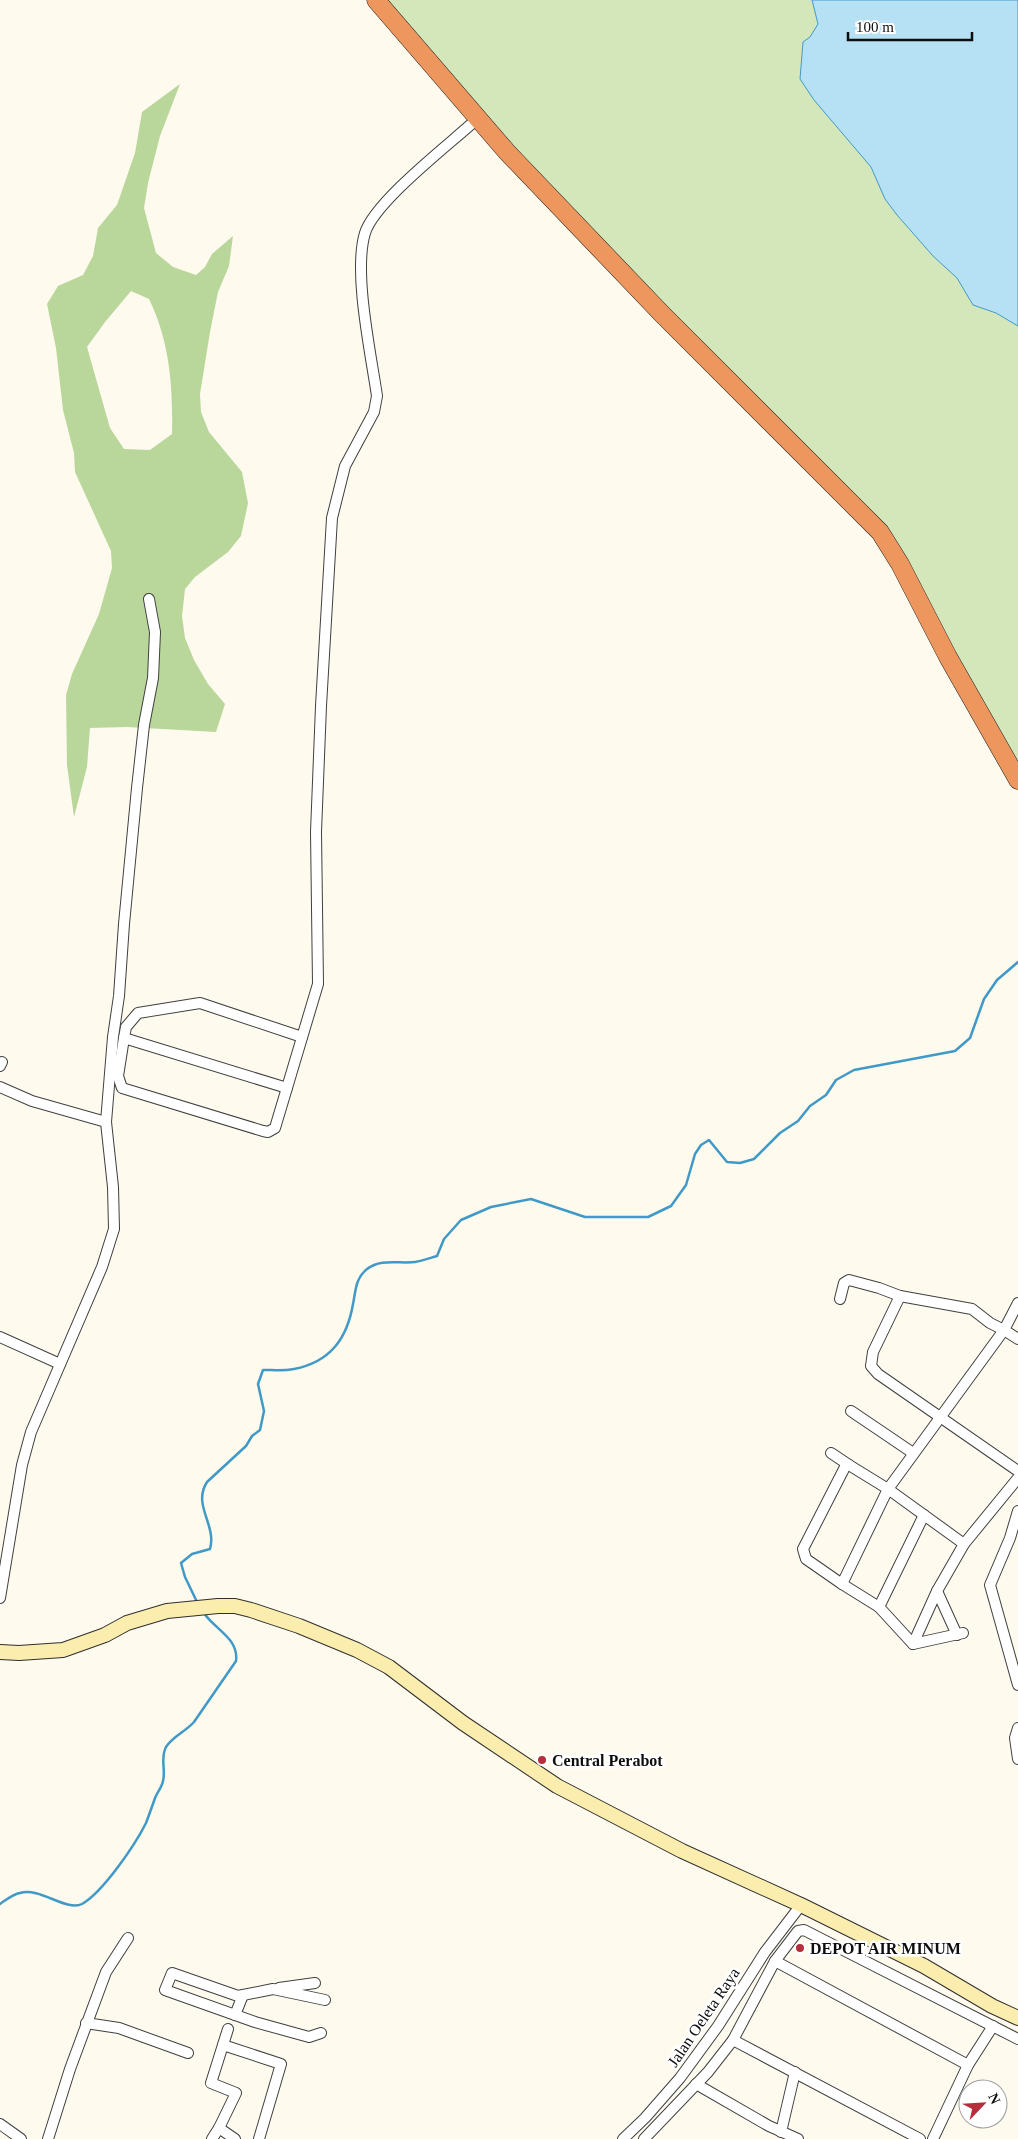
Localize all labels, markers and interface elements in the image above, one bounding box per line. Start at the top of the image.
scale bar [848,10,972,42]
text: 100 m [856,19,894,35]
place label: Central Perabot [552,1752,663,1769]
marker: Central Perabot [536,1754,548,1766]
place label: DEPOT AIR MINUM [810,1940,961,1957]
marker: DEPOT AIR MINUM [794,1942,806,1954]
street label: Jalan Oeleta Raya [664,1965,744,2070]
north arrow [958,2079,1008,2129]
text: N [985,2091,1003,2106]

